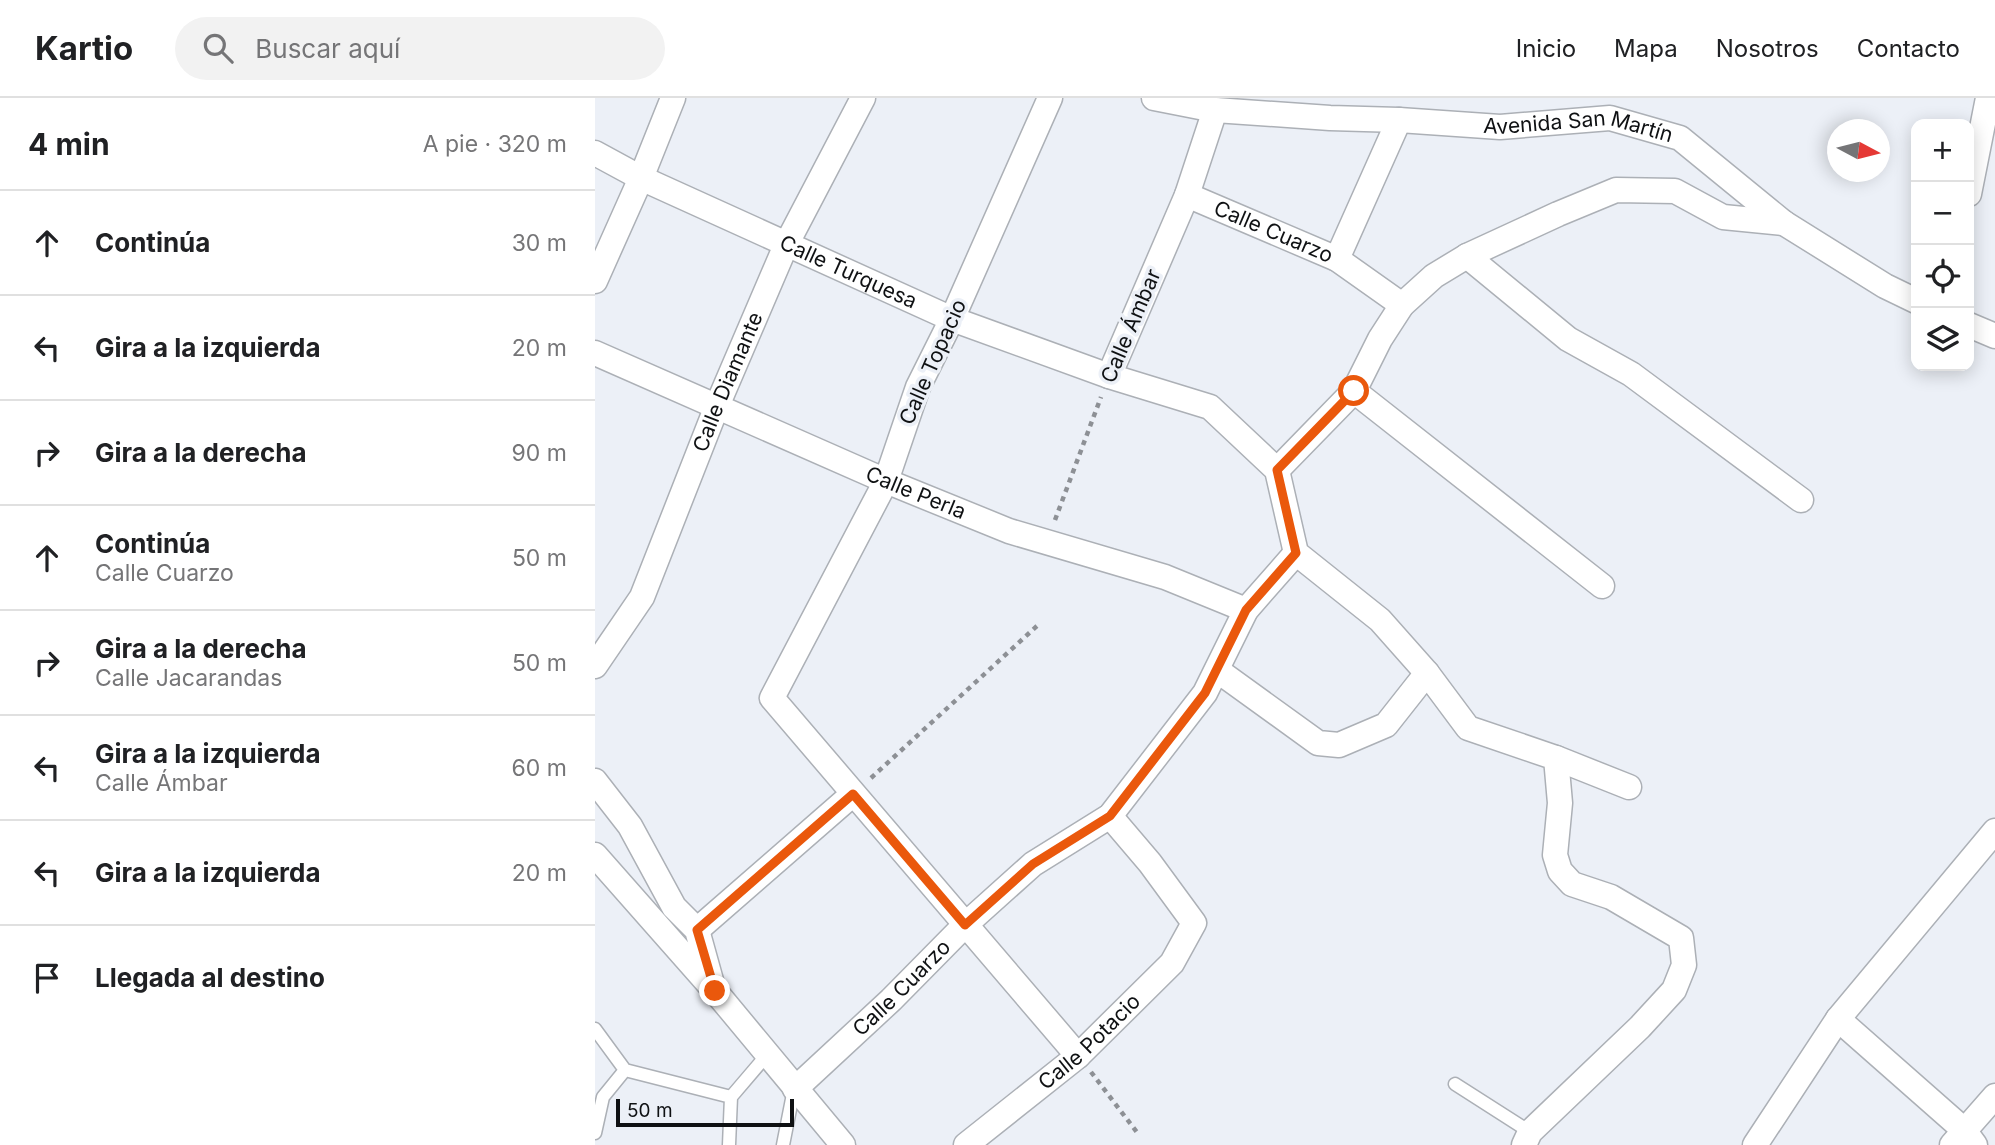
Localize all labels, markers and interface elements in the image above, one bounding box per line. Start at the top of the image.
search box [175,17,665,80]
text: Kartio [35,28,133,68]
icon: search [199,29,237,67]
text: Buscar aquí [255,33,400,64]
text: Inicio [1516,34,1576,63]
text: Mapa [1614,34,1678,63]
text: Nosotros [1716,34,1819,63]
text: Contacto [1857,34,1960,63]
street label: Avenida San Martín [1483,105,1676,147]
north arrow [1827,119,1890,182]
map controls [1911,119,1974,371]
button: + [1911,119,1974,182]
text: 4 min [28,126,110,162]
text: A pie · 320 m [423,130,567,158]
button: − [1911,182,1974,245]
street label: Calle Cuarzo [1210,195,1337,268]
icon: ahead [28,224,66,262]
text: Continúa [95,227,210,258]
text: 30 m [512,229,567,257]
street label: Calle Turquesa [776,230,921,313]
button: locate [1911,245,1974,308]
street label: Calle Ámbar [1094,265,1166,386]
street label: Calle Topacio [894,295,971,428]
street label: Calle Diamante [687,308,768,455]
button: layers [1911,308,1974,371]
icon: left [28,329,66,367]
text: Gira a la izquierda [95,332,321,363]
text: 20 m [512,334,567,362]
route start [1338,375,1369,406]
icon: right [28,434,66,472]
text: Gira a la derecha [95,437,307,468]
text: 90 m [512,439,567,467]
street label: Calle Perla [862,461,970,524]
text: Continúa [95,528,210,559]
icon: ahead [28,539,66,577]
text: 50 m [512,544,567,572]
text: Calle Cuarzo [95,559,234,587]
text: Gira a la derecha [95,633,307,664]
icon: right [28,644,66,682]
text: 50 m [512,649,567,677]
text: Calle Jacarandas [95,664,282,692]
text: Gira a la izquierda [95,738,321,769]
icon: left [28,749,66,787]
text: 60 m [512,754,567,782]
text: Calle Ámbar [95,769,228,797]
icon: left [28,854,66,892]
text: Gira a la izquierda [95,857,321,888]
text: 20 m [512,859,567,887]
street label: Calle Cuarzo [847,934,955,1041]
icon: arrive [28,959,66,997]
text: Llegada al destino [95,962,325,993]
route end [699,975,730,1006]
street label: Calle Potacio [1033,988,1145,1095]
scale bar [616,1096,795,1128]
text: 50 m [627,1099,673,1122]

